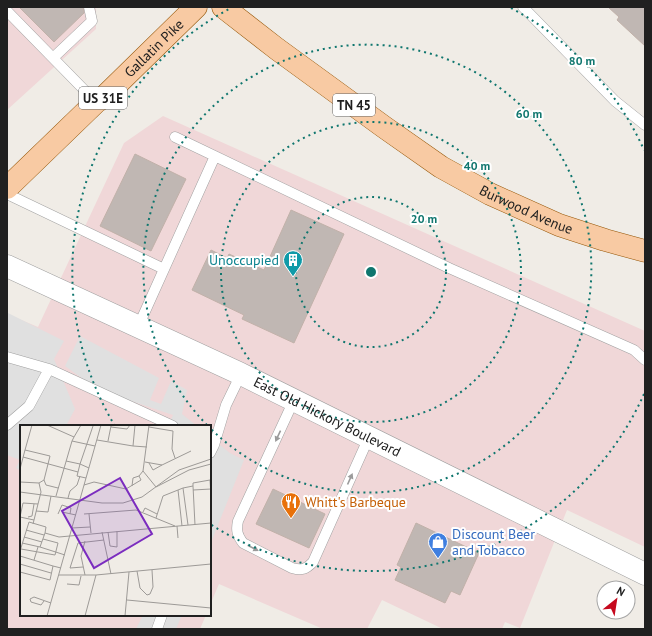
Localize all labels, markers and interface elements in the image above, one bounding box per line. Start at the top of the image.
street label: Gallatin Pike [121,15,187,81]
text: 80 m [569,53,595,68]
road number: US 31E [79,87,127,109]
road number: TN 45 [333,94,375,116]
text: 60 m [516,106,542,121]
text: 40 m [464,158,490,173]
street label: Burwood Avenue [476,181,575,238]
text: 20 m [411,211,437,226]
building icon: Unoccupied [282,249,304,277]
place label: Unoccupied [209,251,279,269]
centre of rings [364,265,378,279]
street label: East Old Hickory Boulevard [251,373,404,461]
inset map [20,425,211,616]
one-way arrow [275,430,281,441]
one-way arrow [347,473,353,485]
restaurant icon: Whitt's Barbeque [280,491,302,519]
place label: Whitt's Barbeque [305,493,406,511]
place label: Discount Beer and Tobacco [452,525,535,559]
shop icon: Discount Beer and Tobacco [427,531,449,559]
one-way arrow [248,545,259,552]
north arrow [596,580,636,620]
text: N [614,583,628,599]

